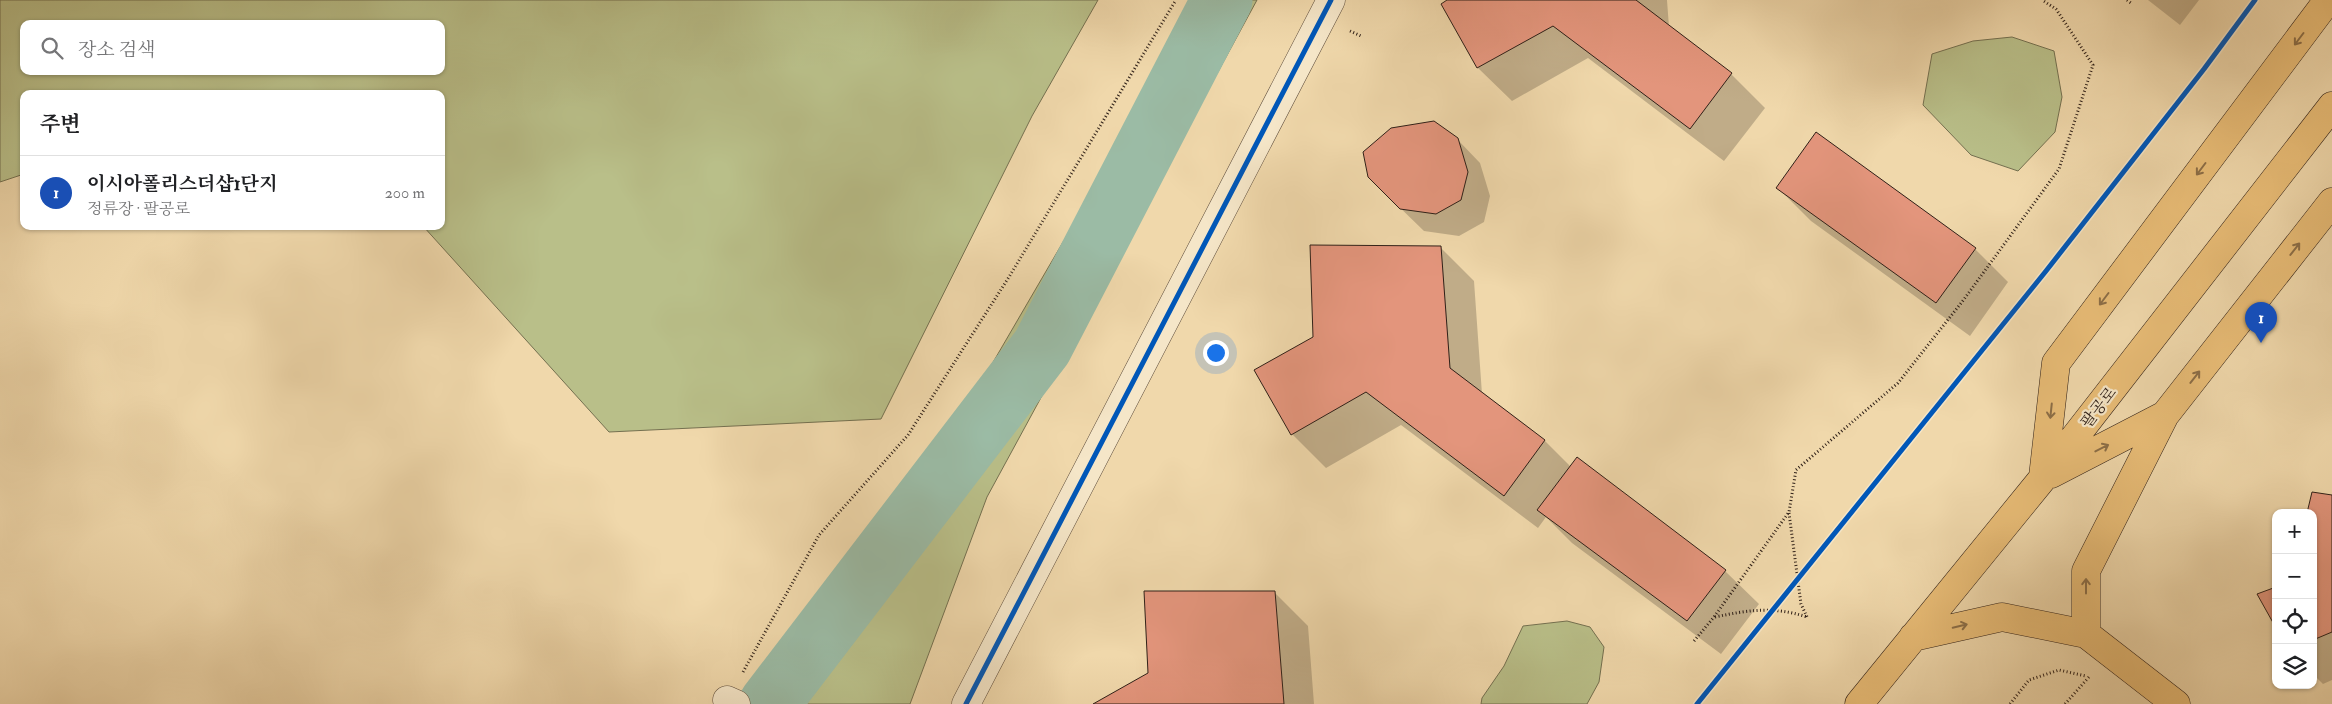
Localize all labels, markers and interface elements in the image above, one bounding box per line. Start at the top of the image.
search box [20,20,445,75]
one-way arrow [2293,32,2304,45]
icon: search [38,34,66,62]
text: 장소 검색 [78,38,155,62]
text: 주변 [40,111,81,138]
one-way arrow [2196,162,2206,176]
text: 이시아폴리스더샵1단지 [87,172,277,196]
text: 1 [53,183,59,203]
text: 200 m [385,183,425,203]
text: 정류장 · 팔공로 [87,199,190,219]
one-way arrow [2290,243,2301,256]
one-way arrow [2098,292,2109,305]
pin: 1 [2245,302,2277,343]
your location [1203,340,1229,366]
one-way arrow [2190,371,2201,384]
street label: 팔공로 [2077,383,2121,432]
one-way arrow [2046,403,2055,419]
one-way arrow [2094,443,2109,452]
map controls [2272,509,2317,689]
button: + [2272,509,2317,554]
button: − [2272,554,2317,599]
one-way arrow [2081,578,2091,594]
button: locate [2272,599,2317,644]
one-way arrow [1952,621,1968,631]
button: layers [2272,644,2317,689]

